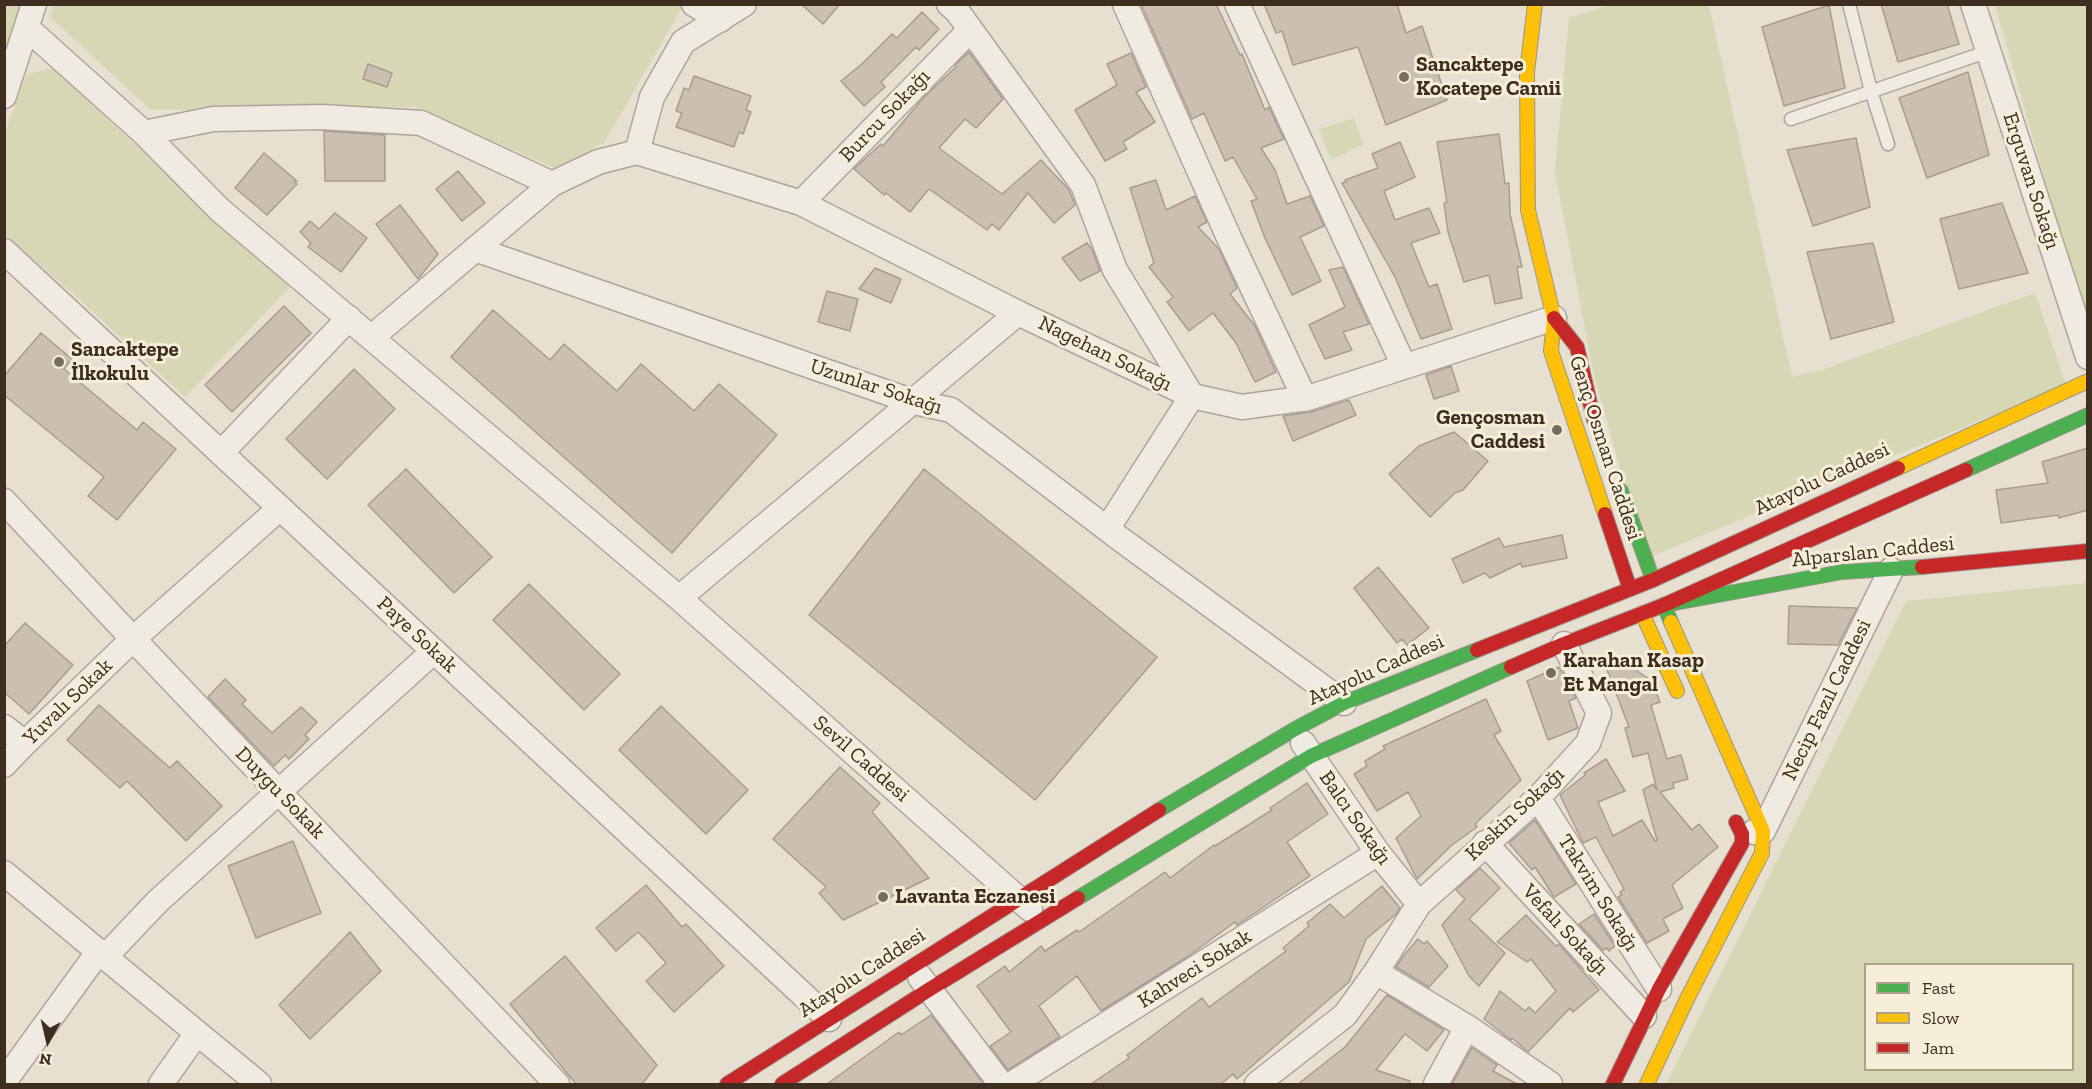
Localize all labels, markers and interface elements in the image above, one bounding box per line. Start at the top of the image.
place label: Sancaktepe Kocatepe Camii [1416,52,1561,102]
street label: Burcu Sokağı [834,64,936,168]
marker: Sancaktepe Kocatepe Camii [1397,70,1411,84]
street label: Erguvan Sokağı [1997,109,2065,253]
street label: Nagehan Sokağı [1034,311,1176,397]
place label: Sancaktepe İlkokulu [71,337,179,387]
street label: Genç Osman Caddesi [1563,353,1647,543]
street label: Uzunlar Sokağı [807,354,945,420]
marker: Sancaktepe İlkokulu [52,355,66,369]
place label: Gençosman Caddesi [1436,405,1545,455]
marker: Gençosman Caddesi [1550,423,1564,437]
street label: Atayolu Caddesi [1751,437,1893,521]
street label: Alparslan Caddesi [1791,531,1955,573]
street label: Paye Sokak [372,591,462,679]
street label: Necip Fazıl Caddesi [1777,615,1877,785]
street label: Atayolu Caddesi [1304,629,1448,711]
place label: Karahan Kasap Et Mangal [1563,648,1704,698]
street label: Yuvalı Sokak [18,653,118,751]
marker: Karahan Kasap Et Mangal [1544,666,1558,680]
street label: Sevil Caddesi [808,710,914,808]
street label: Duygu Sokak [230,742,330,844]
street label: Keskin Sokağı [1460,762,1570,866]
street label: Balcı Sokağı [1313,766,1397,870]
street label: Takvim Sokağı [1552,830,1644,956]
street label: Vefalı Sokağı [1516,879,1614,981]
place label: Lavanta Eczanesi [895,884,1055,910]
marker: Lavanta Eczanesi [876,890,890,904]
street label: Atayolu Caddesi [794,923,930,1023]
street label: Kahveci Sokak [1133,924,1257,1014]
legend [1864,963,2074,1071]
text: Fast [1922,977,1955,999]
text: Slow [1922,1007,1959,1029]
north arrow [18,1011,78,1071]
text: Jam [1922,1037,1954,1059]
text: N [38,1049,53,1070]

